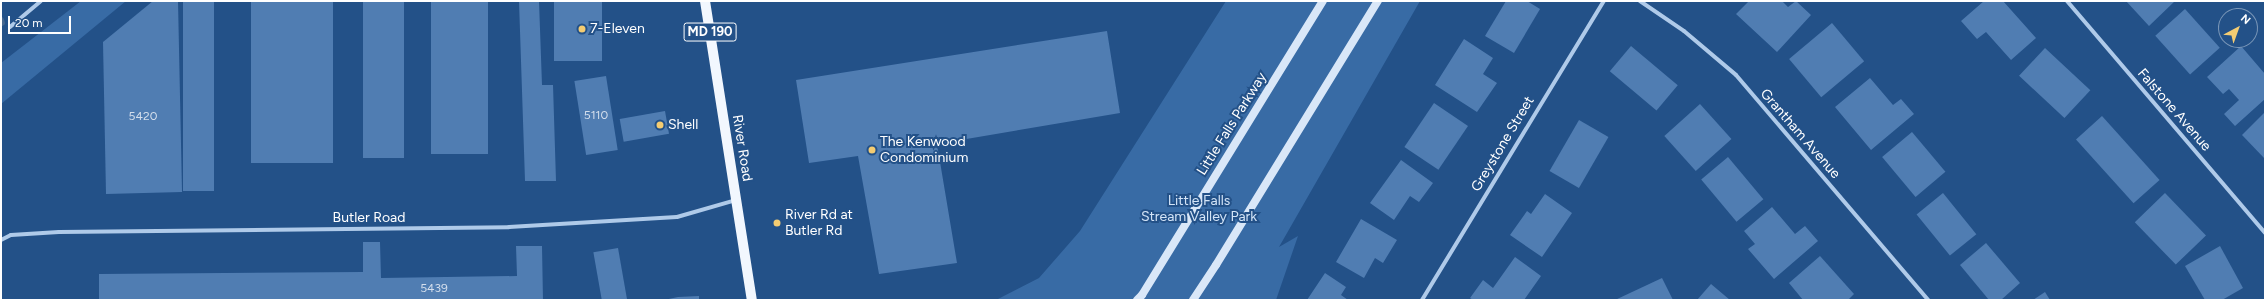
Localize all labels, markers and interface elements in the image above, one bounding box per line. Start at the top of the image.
scale bar [10,8,73,34]
north arrow [2218,8,2258,48]
text: N [2238,12,2253,27]
text: 20 m [15,16,43,30]
place label: 7-Eleven [590,21,645,37]
road number: MD 190 [683,21,737,43]
marker: 7-Eleven [577,24,587,34]
street label: Falstone Avenue [2134,65,2214,155]
street label: Little Falls Parkway [1194,70,1270,178]
street label: Grantham Avenue [1757,86,1843,182]
street label: Greystone Street [1468,93,1538,195]
house number: 5110 [584,109,608,123]
house number: 5420 [129,110,157,124]
street label: River Road [728,114,756,182]
place label: Shell [668,117,698,133]
marker: Shell [655,120,665,130]
place label: The Kenwood Condominium [880,134,968,166]
marker: The Kenwood Condominium [867,145,877,155]
park label: Little Falls Stream Valley Park [1141,193,1257,226]
place label: River Rd at Butler Rd [785,207,853,240]
street label: Butler Road [333,210,405,226]
marker: River Rd at Butler Rd [772,218,782,228]
house number: 5439 [420,282,448,296]

